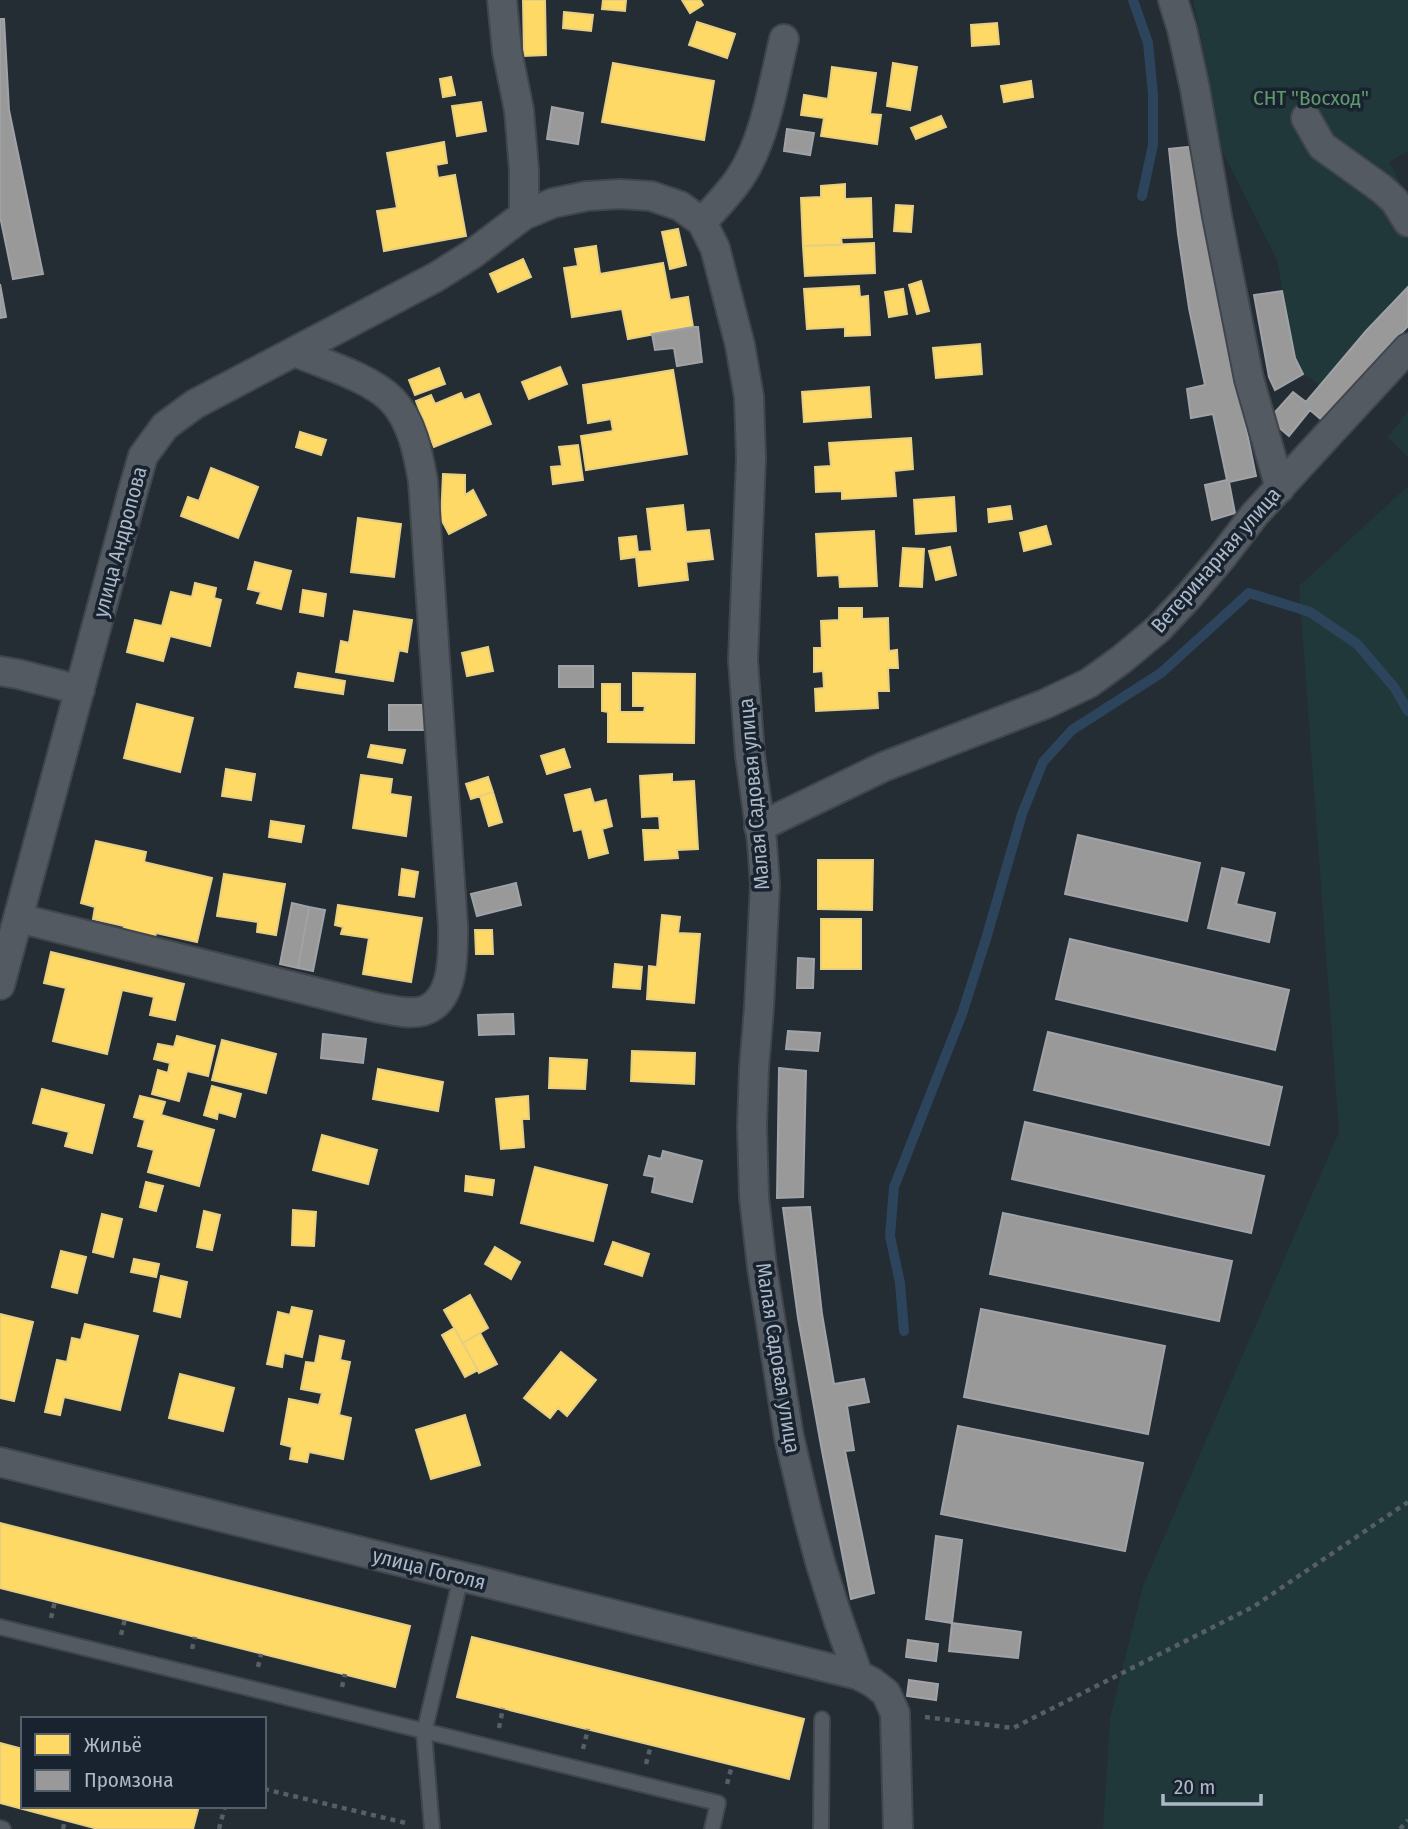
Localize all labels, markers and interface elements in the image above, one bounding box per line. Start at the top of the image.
park label: СНТ "Восход" [1253,85,1369,111]
street label: улица Андропова [87,464,153,620]
street label: Ветеринарная улица [1146,482,1286,638]
street label: Малая Садовая улица [733,697,775,891]
street label: Малая Садовая улица [750,1261,806,1455]
street label: улица Гоголя [370,1542,488,1596]
legend [21,1717,266,1808]
text: Жильё [84,1732,142,1758]
scale bar [1163,1762,1261,1806]
text: Промзона [84,1767,173,1793]
text: 20 m [1174,1774,1215,1800]

